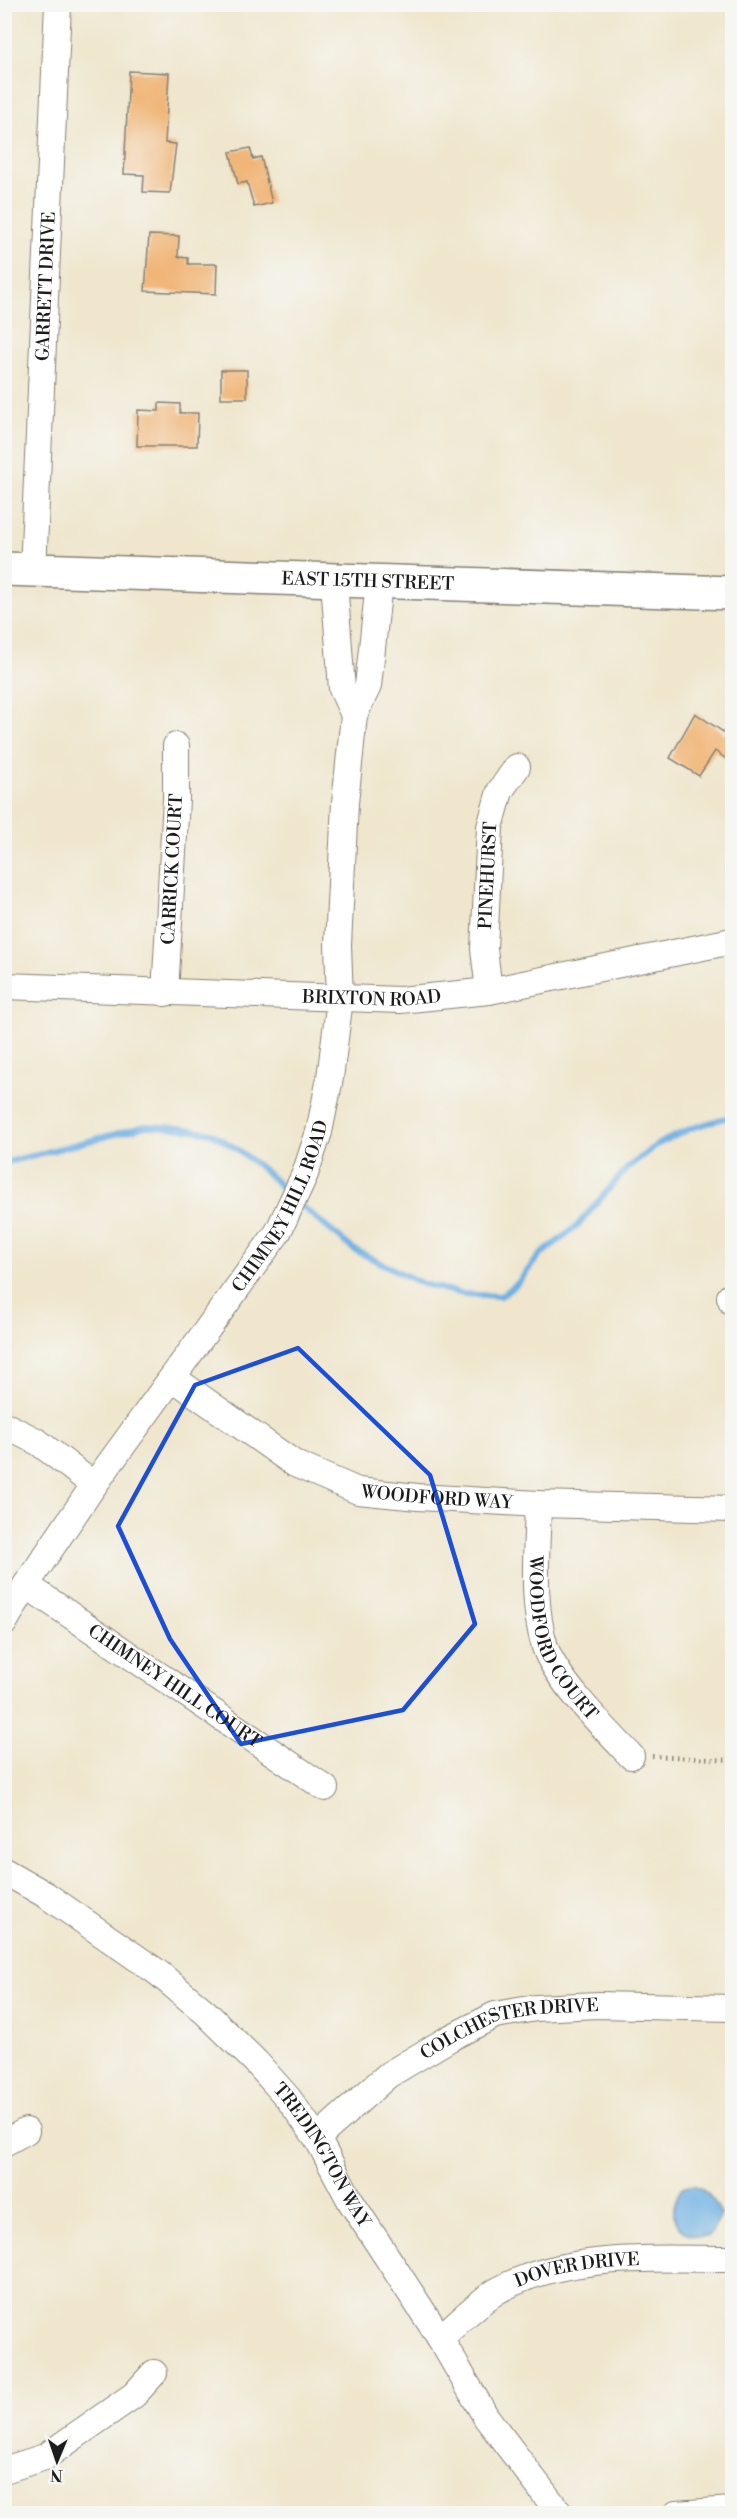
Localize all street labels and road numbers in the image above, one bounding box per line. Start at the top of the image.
street label: GARRETT DRIVE [31,211,61,362]
street label: EAST 15TH STREET [281,567,455,596]
street label: CARRICK COURT [157,793,188,945]
street label: PINEHURST [474,821,502,930]
street label: BRIXTON ROAD [301,985,442,1012]
street label: CHIMNEY HILL ROAD [227,1118,333,1297]
street label: WOODFORD WAY [359,1480,515,1515]
street label: WOODFORD COURT [524,1555,603,1726]
street label: CHIMNEY HILL COURT [83,1619,266,1754]
street label: COLCHESTER DRIVE [416,1994,599,2065]
street label: TREDINGTON WAY [268,2078,376,2233]
street label: DOVER DRIVE [511,2248,640,2293]

